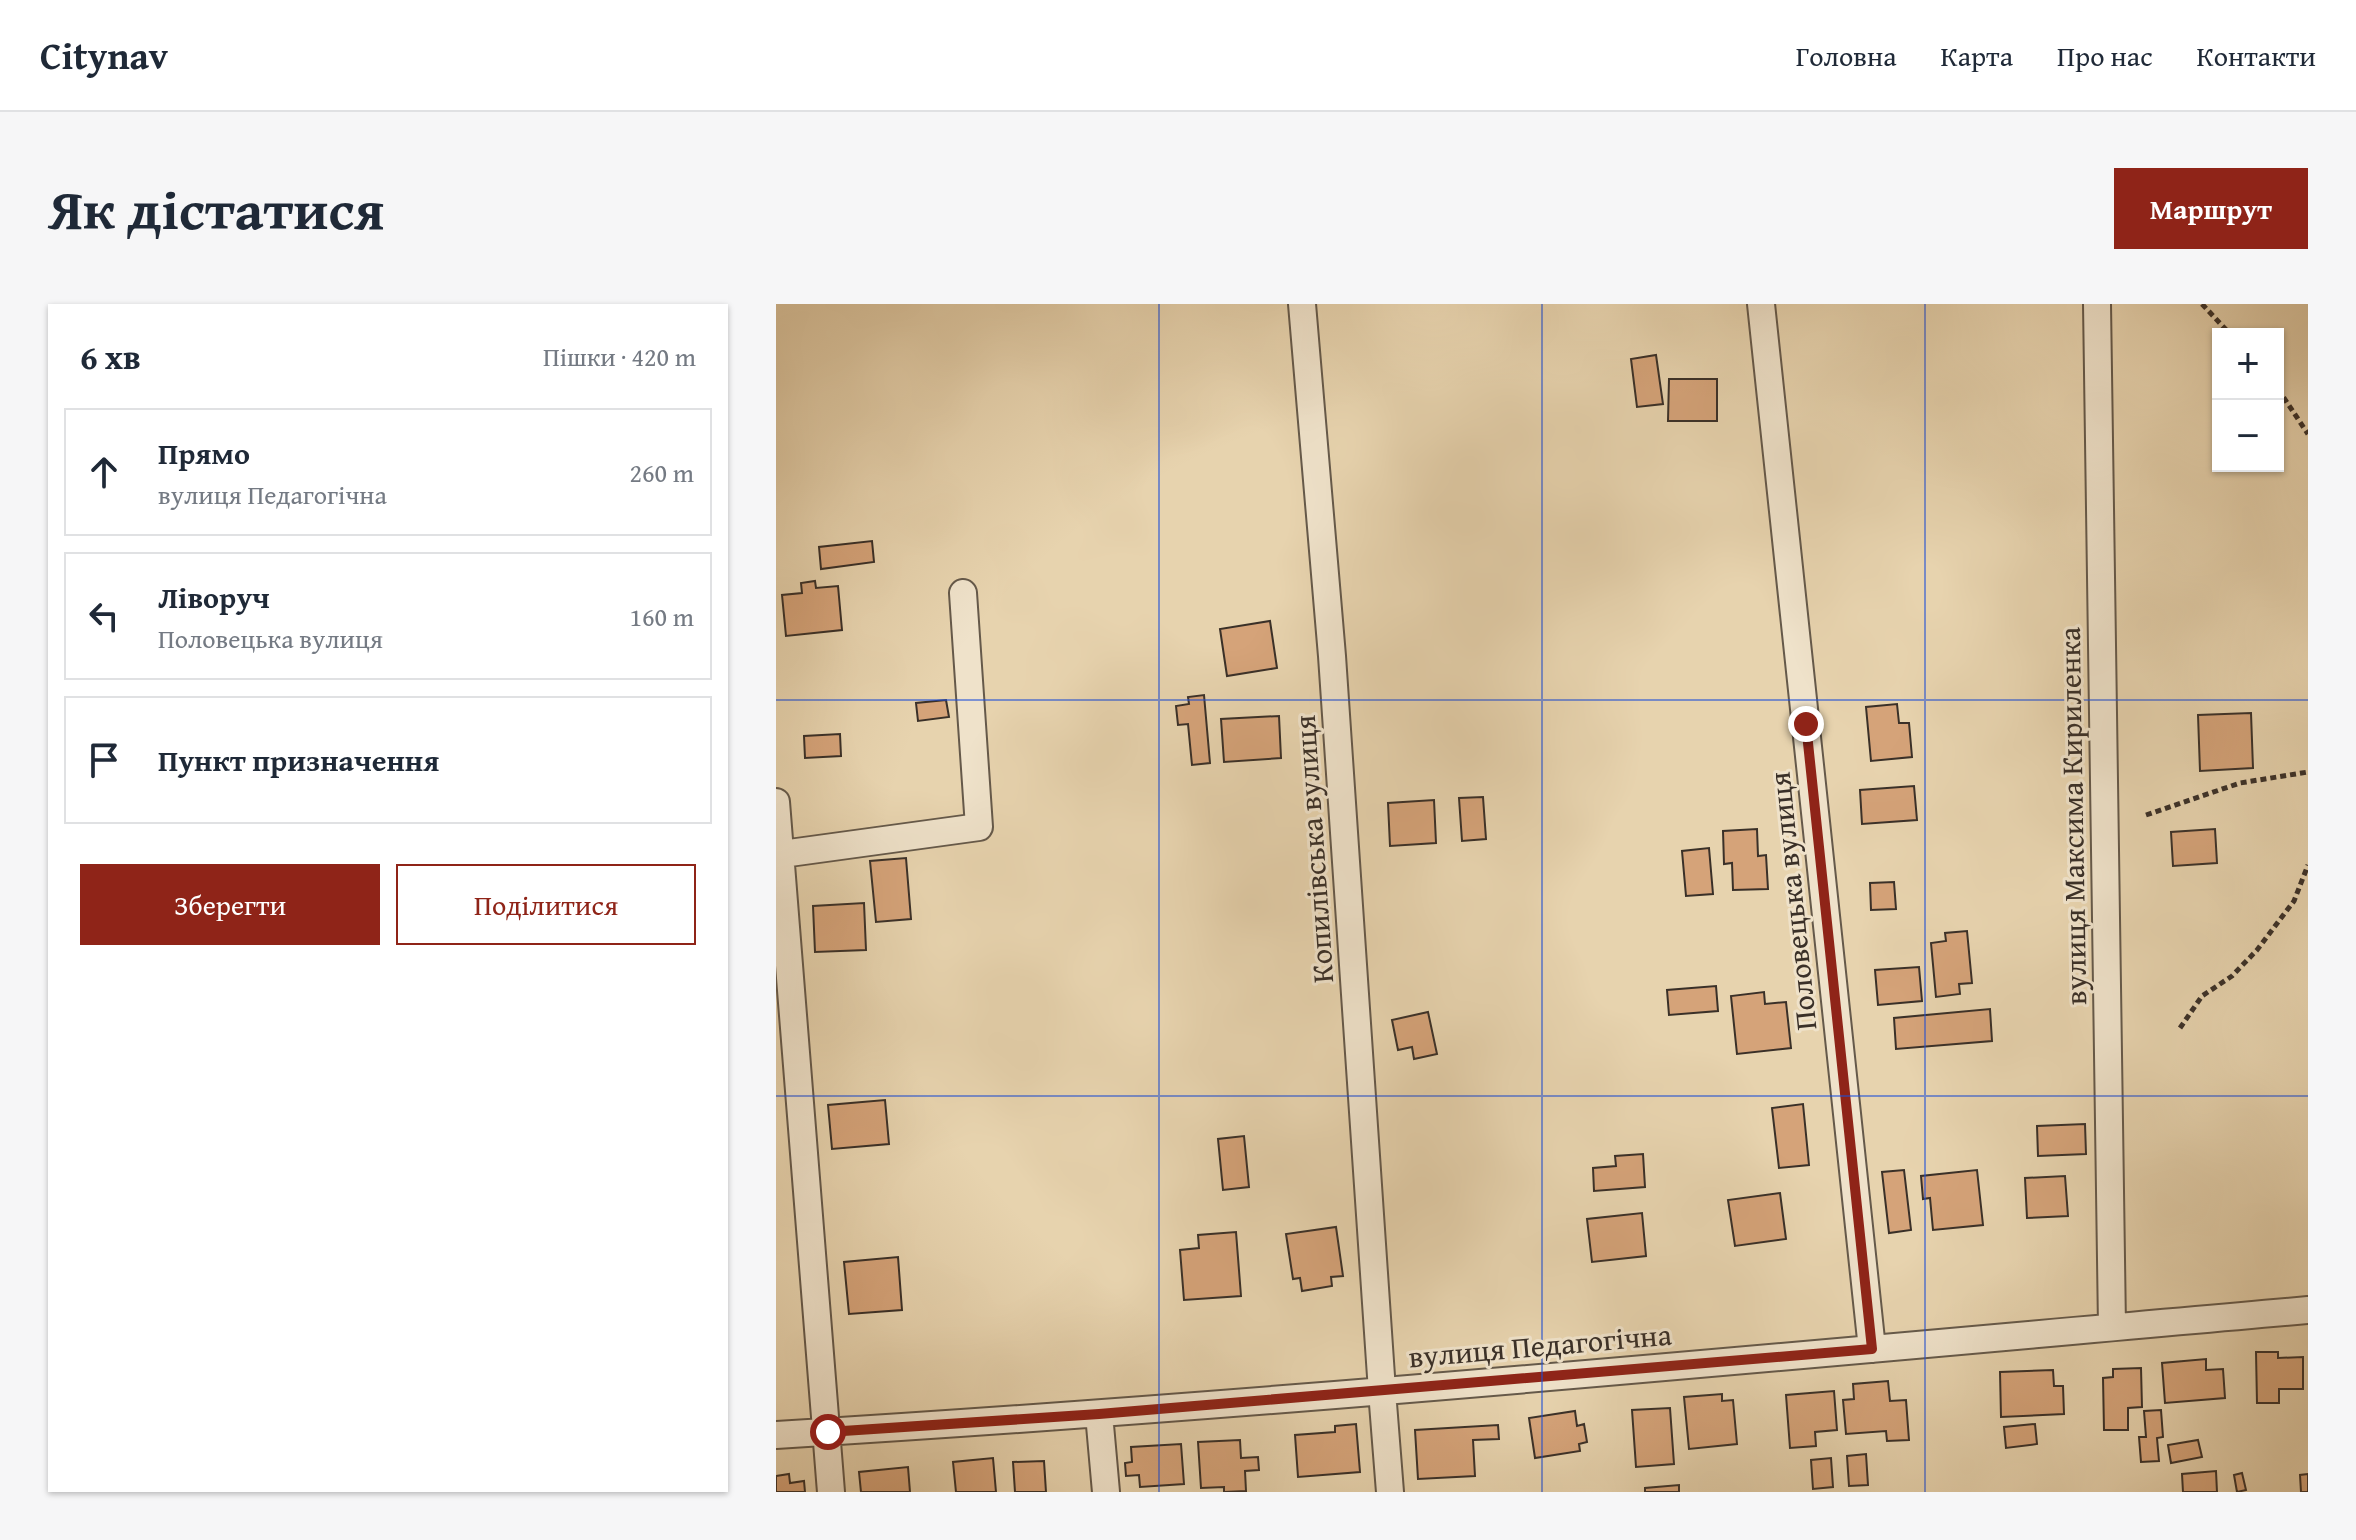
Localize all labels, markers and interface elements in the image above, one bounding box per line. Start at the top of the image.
text: Citynav [40,27,168,83]
text: Головна [1796,35,1896,76]
text: Карта [1940,35,2013,76]
text: Про нас [2057,35,2153,76]
text: Контакти [2197,35,2316,76]
text: Як дістатися [48,167,384,250]
button: Маршрут [2114,168,2308,249]
map controls [2212,328,2284,472]
button: + [2212,328,2284,400]
text: 6 хв [80,332,141,381]
text: Пішки · 420 m [543,337,696,376]
button: − [2212,400,2284,472]
text: Прямо [158,431,250,475]
icon: ahead [82,450,126,494]
text: 260 m [629,453,694,492]
text: вулиця Педагогічна [158,475,387,514]
text: Ліворуч [158,575,270,619]
icon: left [82,594,126,638]
text: 160 m [629,597,694,636]
text: Половецька вулиця [158,619,383,658]
street label: вулиця Максима Кириленка [2047,626,2097,1006]
route end [1788,706,1824,742]
street label: Копилівська вулиця [1282,713,1344,985]
icon: arrive [82,738,126,782]
text: Пункт призначення [158,738,439,782]
street label: Половецька вулиця [1757,770,1827,1032]
button: Зберегти [80,864,380,945]
button: Поділитися [396,864,696,945]
street label: вулиця Педагогічна [1407,1312,1674,1378]
route start [810,1414,846,1450]

